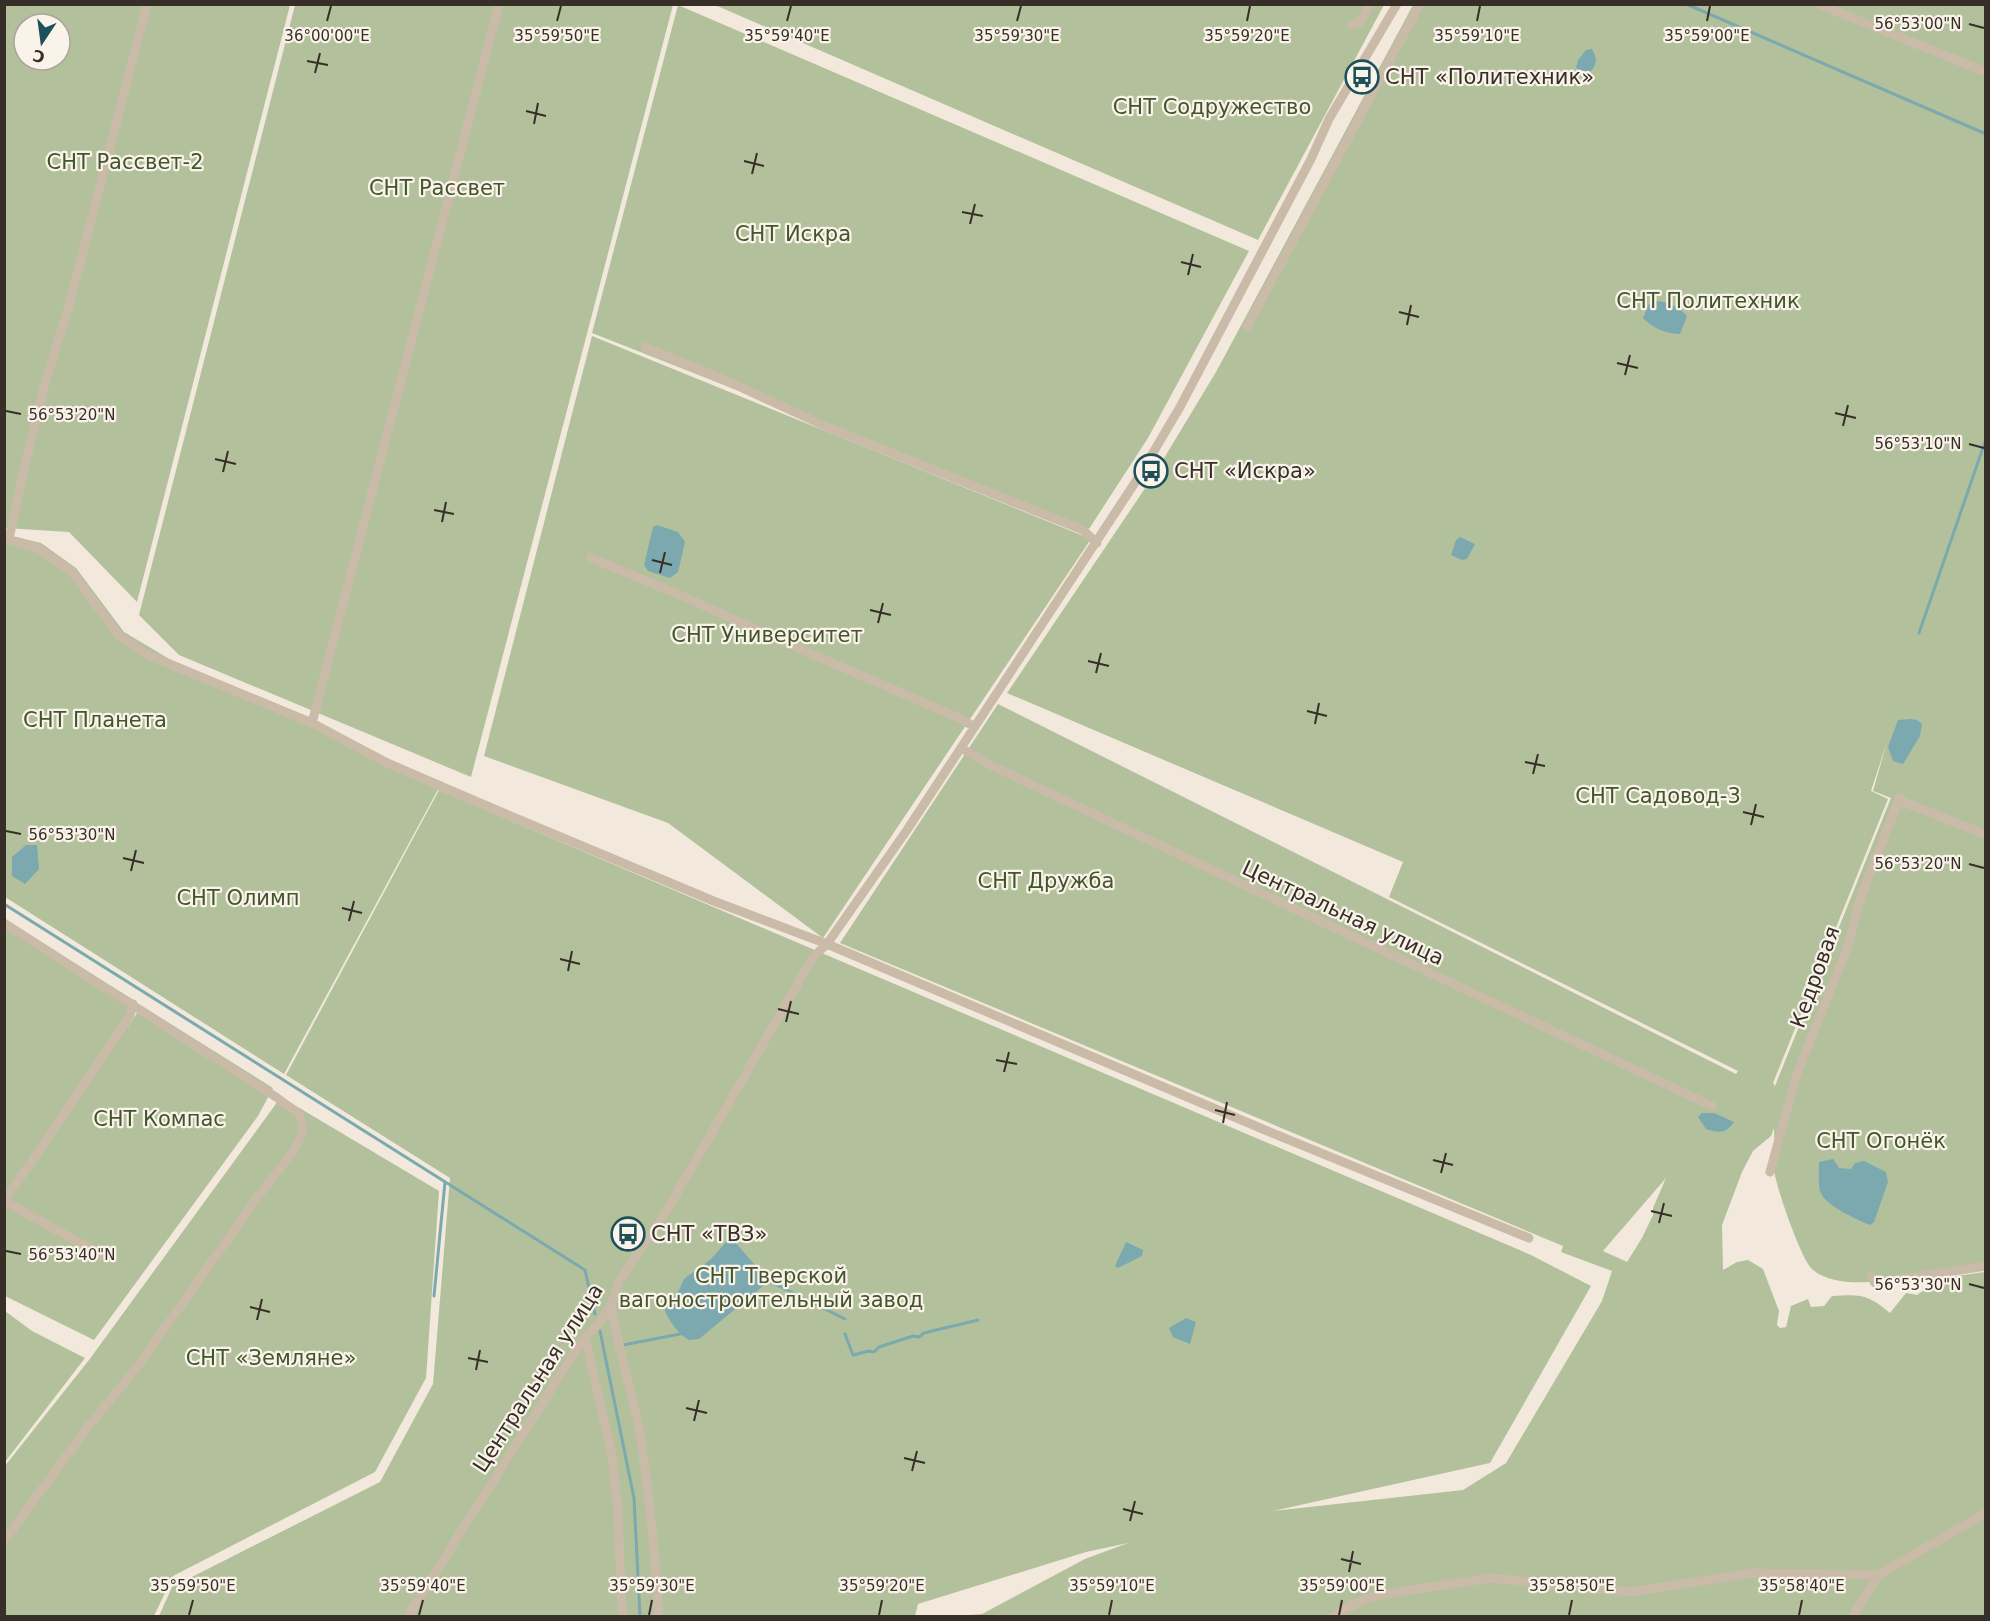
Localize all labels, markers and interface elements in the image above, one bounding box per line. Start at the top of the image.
north arrow [12,12,72,72]
text: 56°53'00"N [1874,15,1962,33]
text: 36°00'00"E [284,27,370,45]
text: 35°59'50"E [514,27,600,45]
text: 35°59'40"E [744,27,830,45]
text: 35°59'30"E [974,27,1060,45]
text: 35°59'20"E [1204,27,1290,45]
text: 35°59'10"E [1434,27,1520,45]
text: 35°59'00"E [1664,27,1750,45]
text: С [31,46,47,67]
bus stop icon: СНТ «Политехник» [1344,59,1380,95]
place label: СНТ «Политехник» [1385,65,1594,89]
park label: СНТ Содружество [1113,95,1311,119]
park label: СНТ Рассвет-2 [46,150,204,174]
park label: СНТ Рассвет [369,176,505,200]
park label: СНТ Искра [735,222,851,246]
park label: СНТ Политехник [1616,289,1800,313]
text: 56°53'20"N [28,406,116,424]
text: 56°53'10"N [1874,435,1962,453]
bus stop icon: СНТ «Искра» [1133,453,1169,489]
place label: СНТ «Искра» [1174,459,1316,483]
park label: СНТ Университет [671,623,863,647]
park label: СНТ Планета [23,708,167,732]
park label: СНТ Садовод-3 [1575,784,1741,808]
text: 56°53'30"N [28,826,116,844]
text: 56°53'20"N [1874,855,1962,873]
street label: Центральная улица [1238,856,1448,970]
park label: СНТ Дружба [978,869,1114,893]
park label: СНТ Олимп [176,886,300,910]
street label: Кедровая [1786,923,1844,1031]
park label: СНТ Компас [93,1107,225,1131]
park label: СНТ Огонёк [1816,1129,1946,1153]
bus stop icon: СНТ «ТВЗ» [610,1216,646,1252]
place label: СНТ «ТВЗ» [651,1222,767,1246]
text: 56°53'40"N [28,1246,116,1264]
park label: СНТ Тверской вагоностроительный завод [619,1264,923,1312]
text: 56°53'30"N [1874,1276,1962,1294]
street label: Центральная улица [468,1279,608,1477]
park label: СНТ «Земляне» [186,1346,356,1370]
text: 35°59'50"E [150,1577,236,1595]
text: 35°59'40"E [380,1577,466,1595]
text: 35°59'30"E [609,1577,695,1595]
text: 35°59'20"E [839,1577,925,1595]
text: 35°59'10"E [1069,1577,1155,1595]
text: 35°59'00"E [1299,1577,1385,1595]
text: 35°58'50"E [1529,1577,1615,1595]
text: 35°58'40"E [1759,1577,1845,1595]

